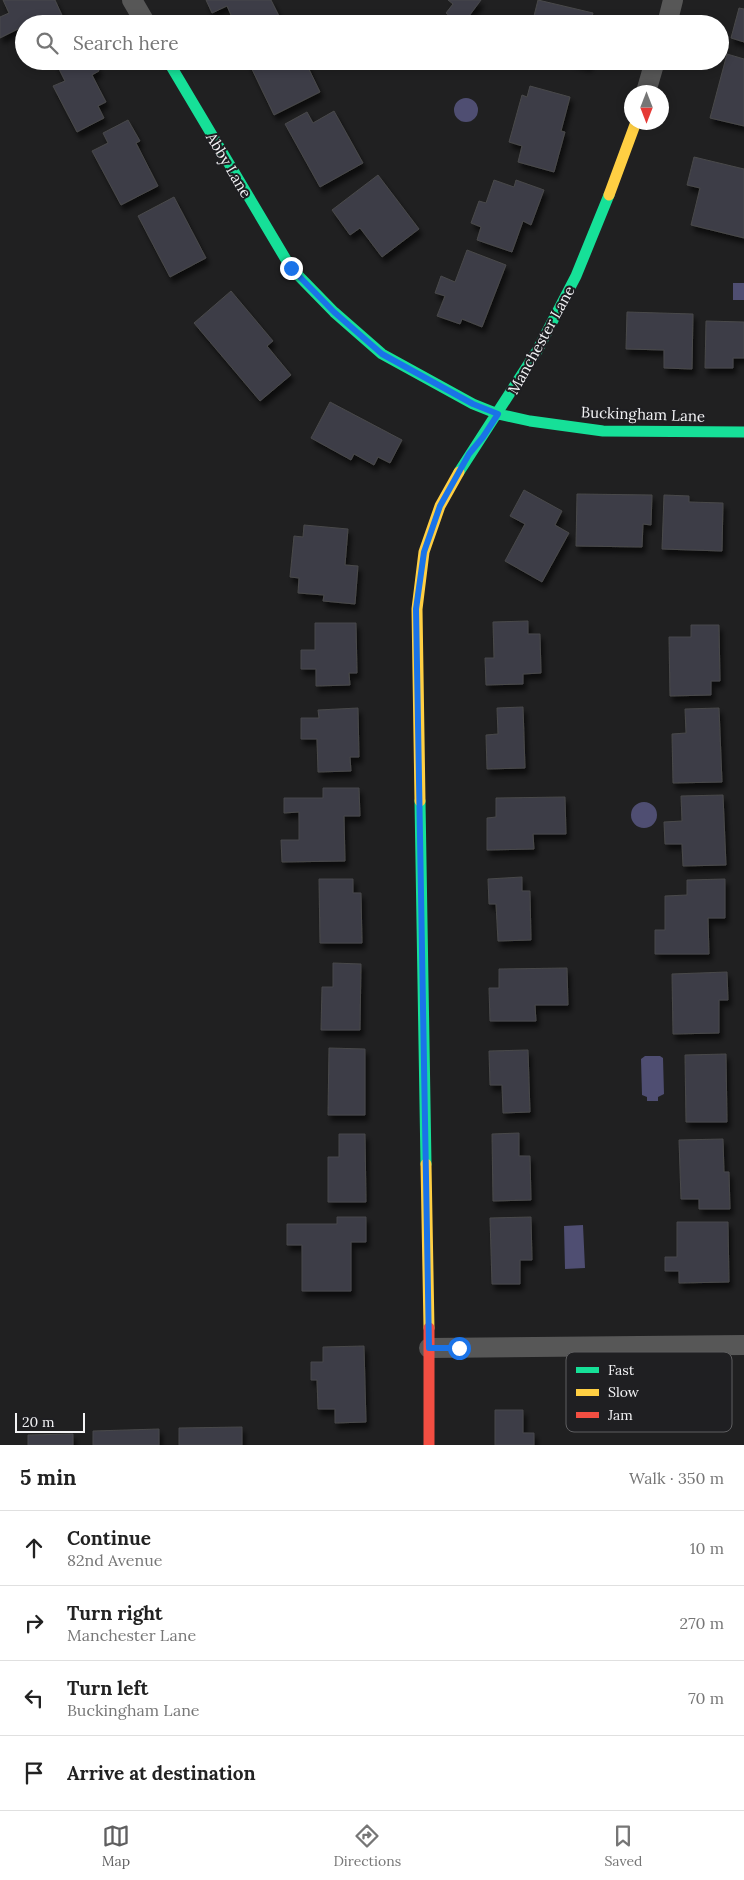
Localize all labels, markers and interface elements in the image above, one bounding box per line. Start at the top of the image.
search box [15,15,729,70]
icon: search [33,29,61,57]
text: Search here [73,31,179,55]
north arrow [624,85,669,130]
street label: Abby Lane [202,128,256,201]
route end [280,257,303,280]
street label: Manchester Lane [503,282,579,398]
street label: Buckingham Lane [581,402,705,426]
route start [448,1337,471,1360]
legend [566,1352,732,1432]
text: Fast [608,1361,635,1379]
text: Slow [608,1383,640,1401]
text: Jam [607,1406,633,1424]
scale bar [15,1410,85,1433]
text: 20 m [22,1413,54,1431]
text: 5 min [20,1464,76,1491]
text: Walk · 350 m [629,1468,724,1488]
text: Continue [67,1526,151,1550]
icon: ahead [20,1534,48,1562]
text: 10 m [690,1538,724,1558]
text: 82nd Avenue [67,1550,162,1570]
text: Turn right [67,1601,163,1625]
icon: right [20,1609,48,1637]
text: 270 m [680,1613,724,1633]
text: Manchester Lane [67,1625,196,1645]
text: Turn left [67,1676,148,1700]
icon: left [20,1684,48,1712]
text: 70 m [688,1688,724,1708]
text: Buckingham Lane [67,1700,200,1720]
icon: arrive [20,1759,48,1787]
text: Arrive at destination [67,1761,256,1785]
tab: Map [102,1822,130,1870]
tab: Directions [333,1822,401,1870]
tab: Saved [604,1822,642,1870]

